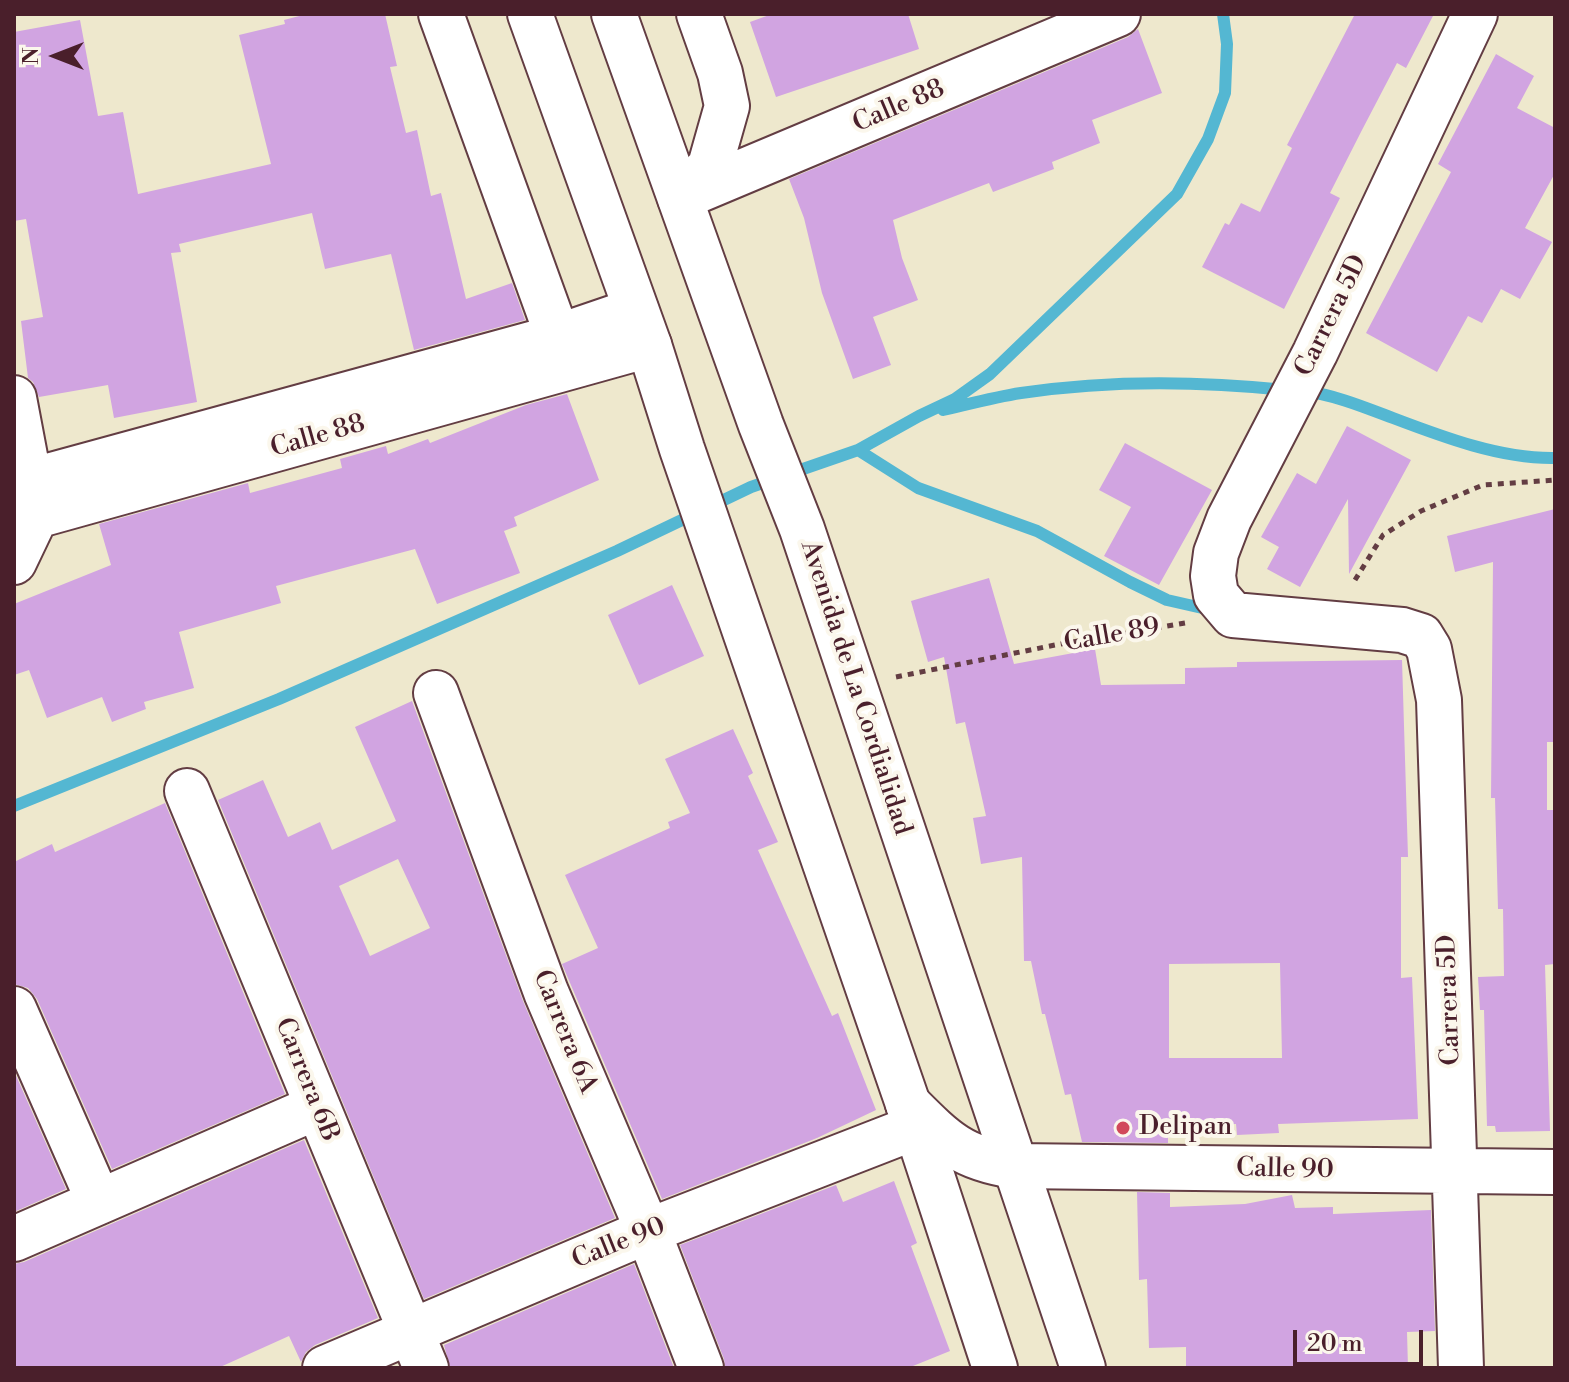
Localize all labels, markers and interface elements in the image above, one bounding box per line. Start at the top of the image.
north arrow [16,16,96,96]
text: N [18,47,45,65]
street label: Calle 88 [848,74,950,140]
street label: Carrera 5D [1289,250,1375,382]
street label: Calle 88 [267,409,369,465]
street label: Avenida de La Cordialidad [793,537,917,839]
street label: Calle 89 [1062,612,1162,660]
street label: Carrera 5D [1432,934,1468,1066]
street label: Carrera 6A [525,966,603,1098]
street label: Carrera 6B [267,1014,345,1146]
place label: Delipan [1139,1112,1232,1144]
marker: Delipan [1114,1119,1132,1137]
street label: Calle 90 [1236,1154,1334,1186]
street label: Calle 90 [568,1211,670,1277]
scale bar [1297,1314,1427,1364]
text: 20 m [1307,1329,1363,1359]

